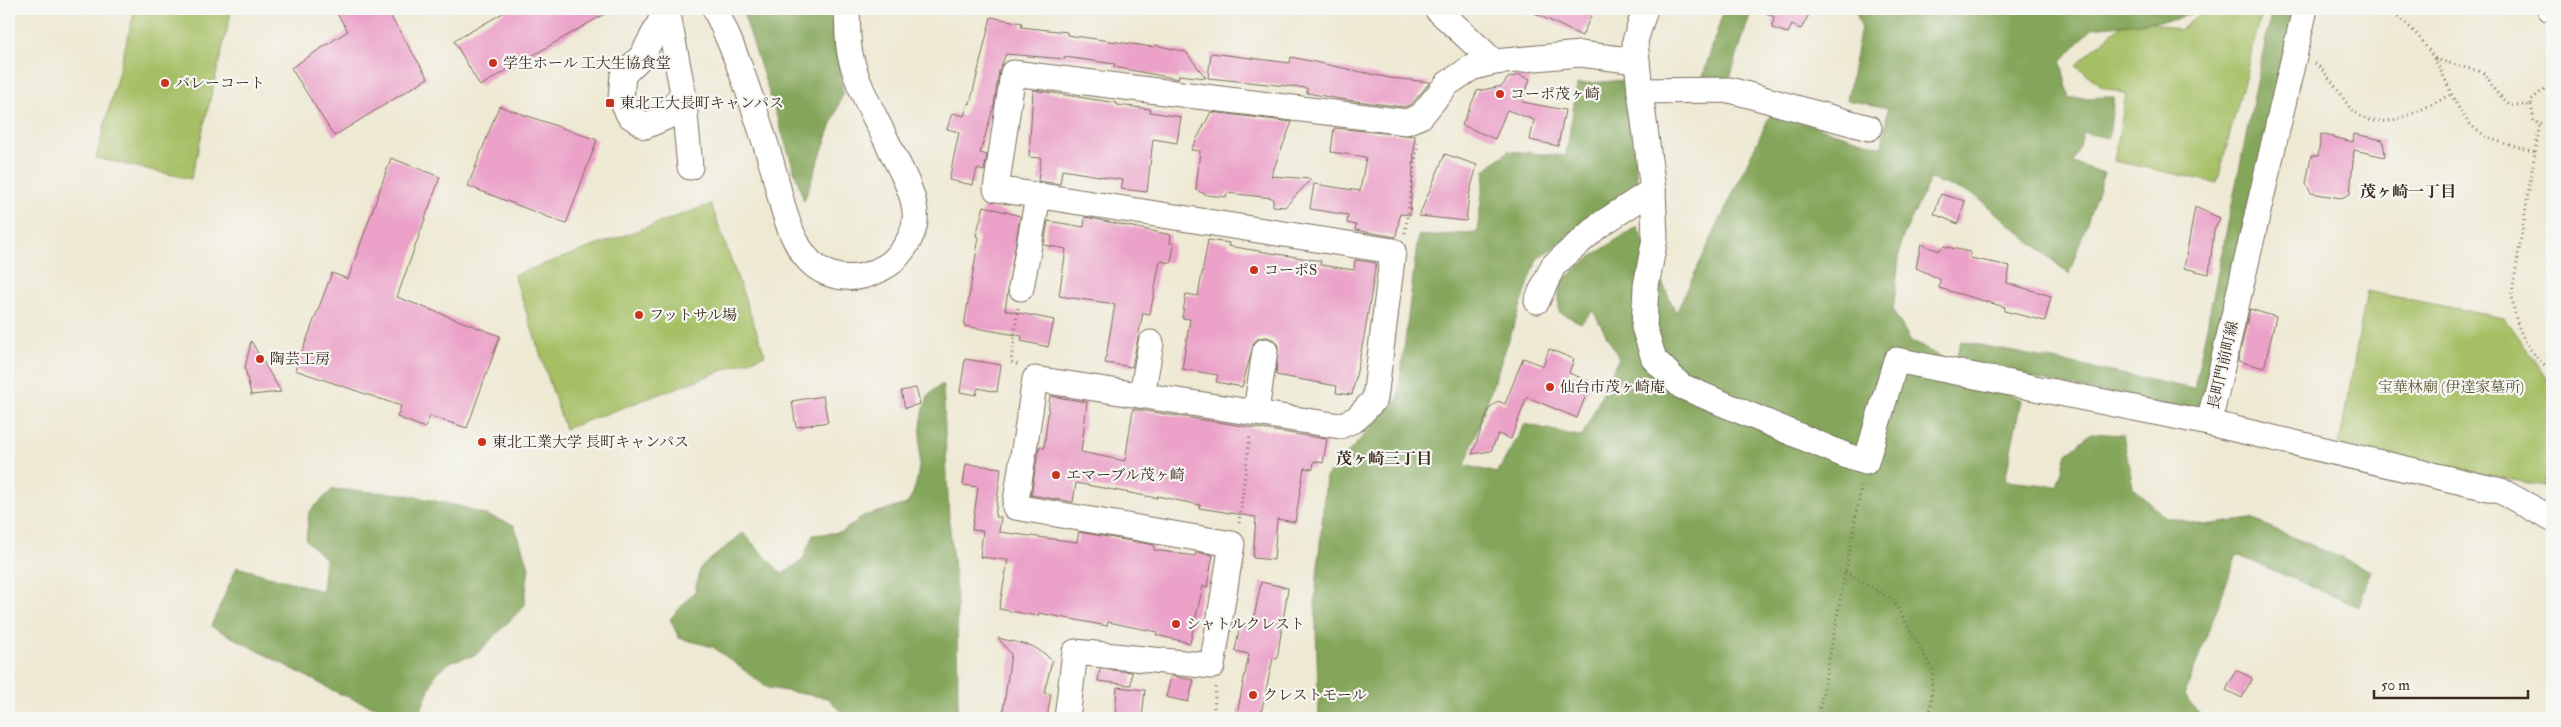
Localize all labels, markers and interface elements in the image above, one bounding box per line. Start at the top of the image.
place label: 学生ホール 工大生協食堂 [503,54,671,73]
marker: 学生ホール 工大生協食堂 [487,57,499,69]
place label: バレーコート [175,74,265,93]
marker: バレーコート [159,77,171,89]
place label: コーポ茂ヶ崎 [1510,85,1600,104]
marker: コーポ茂ヶ崎 [1494,88,1506,100]
place label: 東北工大長町キャンパス [620,94,784,113]
marker: 東北工大長町キャンパス [604,97,616,109]
district label: 茂ヶ崎一丁目 [2360,182,2456,202]
place label: コーポS [1264,261,1317,280]
marker: コーポS [1248,264,1260,276]
place label: フットサル場 [649,306,737,325]
marker: フットサル場 [633,309,645,321]
street label: 長町門前町線 [2204,319,2243,411]
place label: 陶芸工房 [270,350,330,369]
marker: 陶芸工房 [254,353,266,365]
place label: 仙台市茂ヶ崎庵 [1560,378,1665,397]
park label: 宝華林廟 (伊達家墓所) [2378,378,2524,397]
marker: 仙台市茂ヶ崎庵 [1544,381,1556,393]
place label: 東北工業大学 長町キャンパス [492,433,689,452]
marker: 東北工業大学 長町キャンパス [476,436,488,448]
district label: 茂ヶ崎三丁目 [1336,449,1432,469]
place label: エマーブル茂ヶ崎 [1066,466,1185,485]
marker: エマーブル茂ヶ崎 [1050,469,1062,481]
place label: シャトルクレスト [1186,615,1305,634]
marker: シャトルクレスト [1170,618,1182,630]
scale bar [2374,667,2527,699]
text: 50 m [2381,676,2410,695]
place label: クレストモール [1263,686,1367,705]
marker: クレストモール [1247,689,1259,701]

